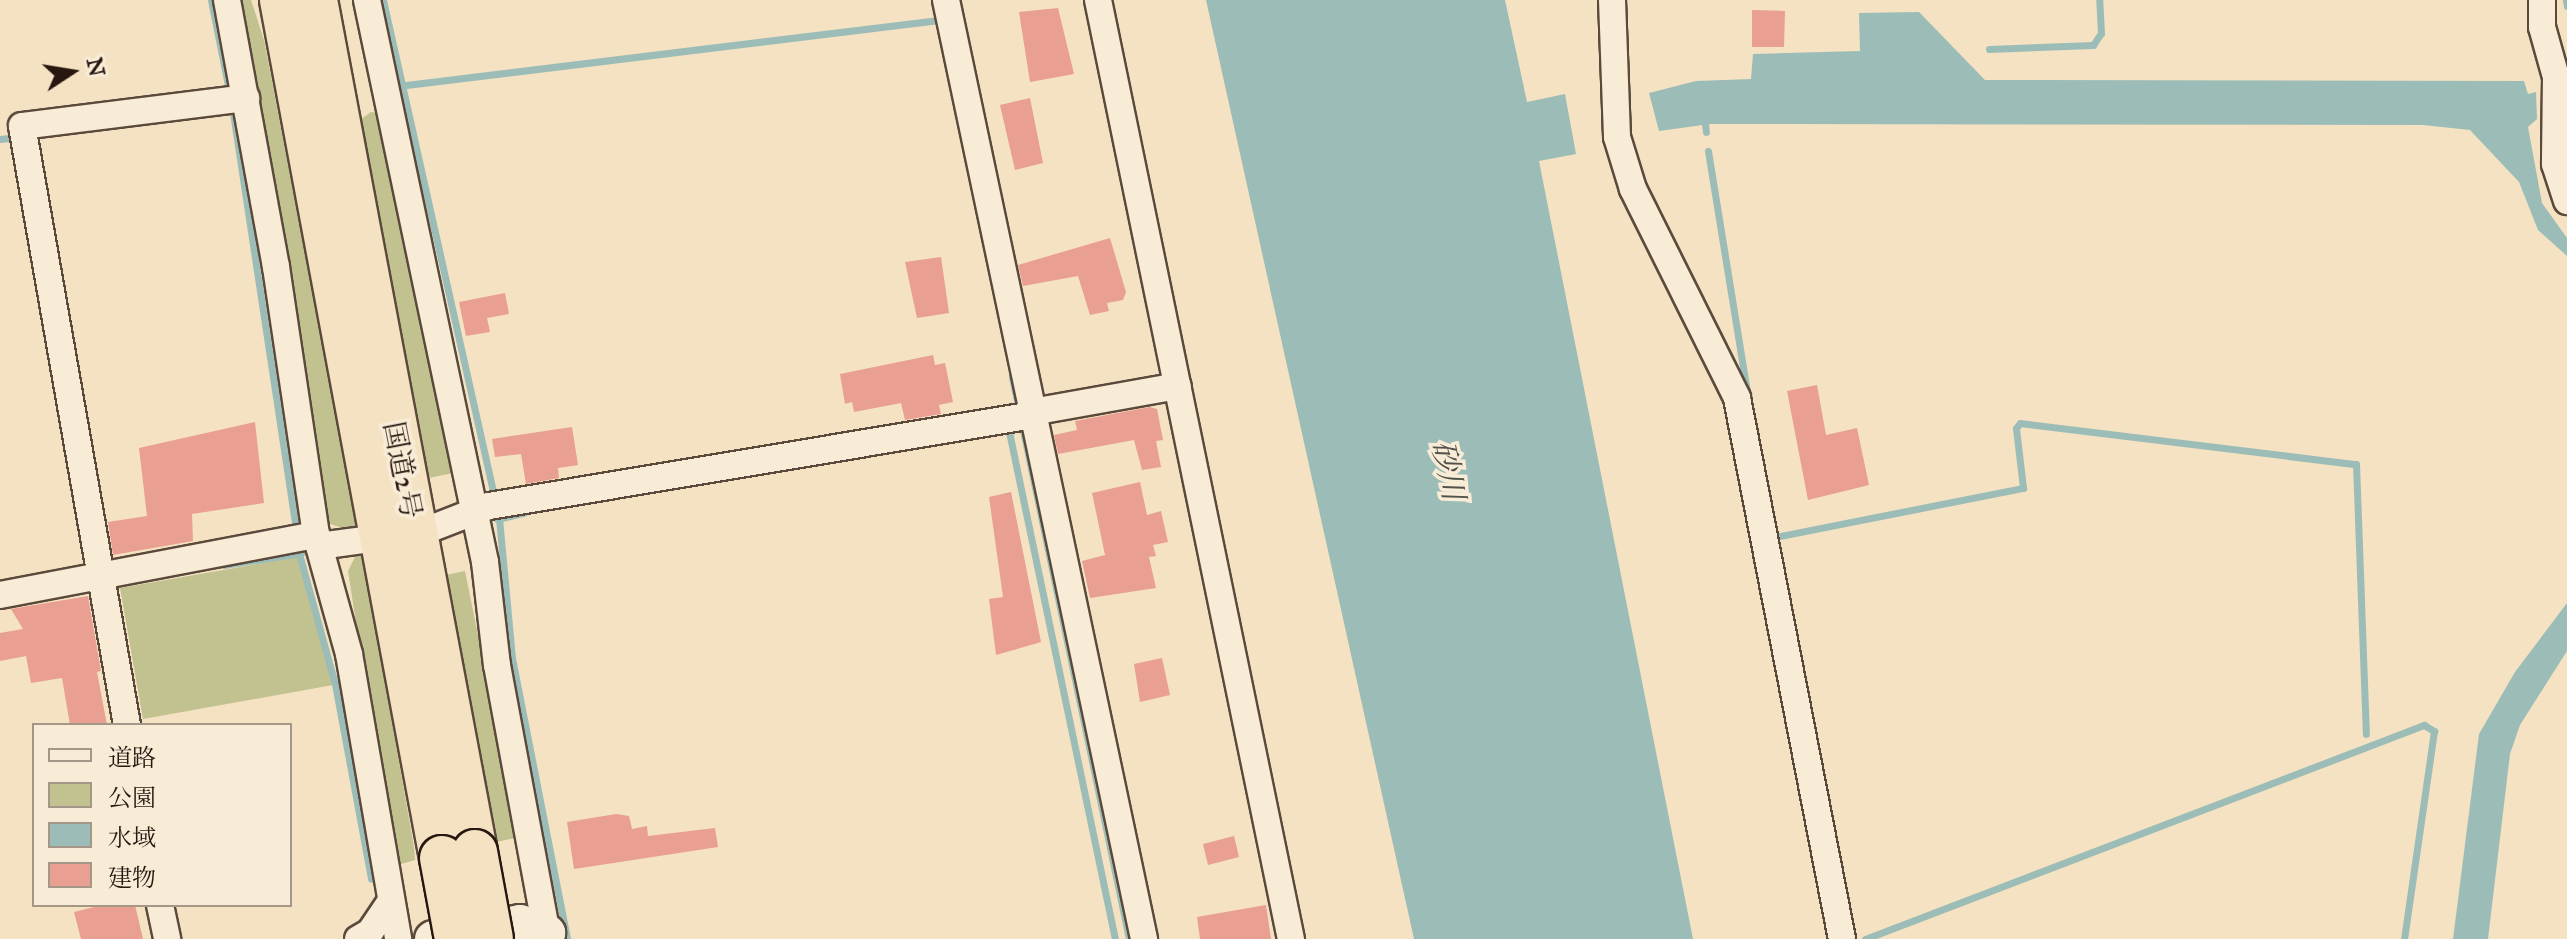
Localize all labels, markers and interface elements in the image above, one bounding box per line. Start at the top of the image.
north arrow [32,32,112,112]
text: N [81,55,111,79]
street label: 国道2号 [376,419,428,521]
water label: 砂川 [1424,437,1472,503]
legend [32,723,292,907]
text: 道路 [108,743,156,773]
text: 公園 [108,783,156,813]
text: 水域 [108,823,156,853]
text: 建物 [108,863,156,893]

